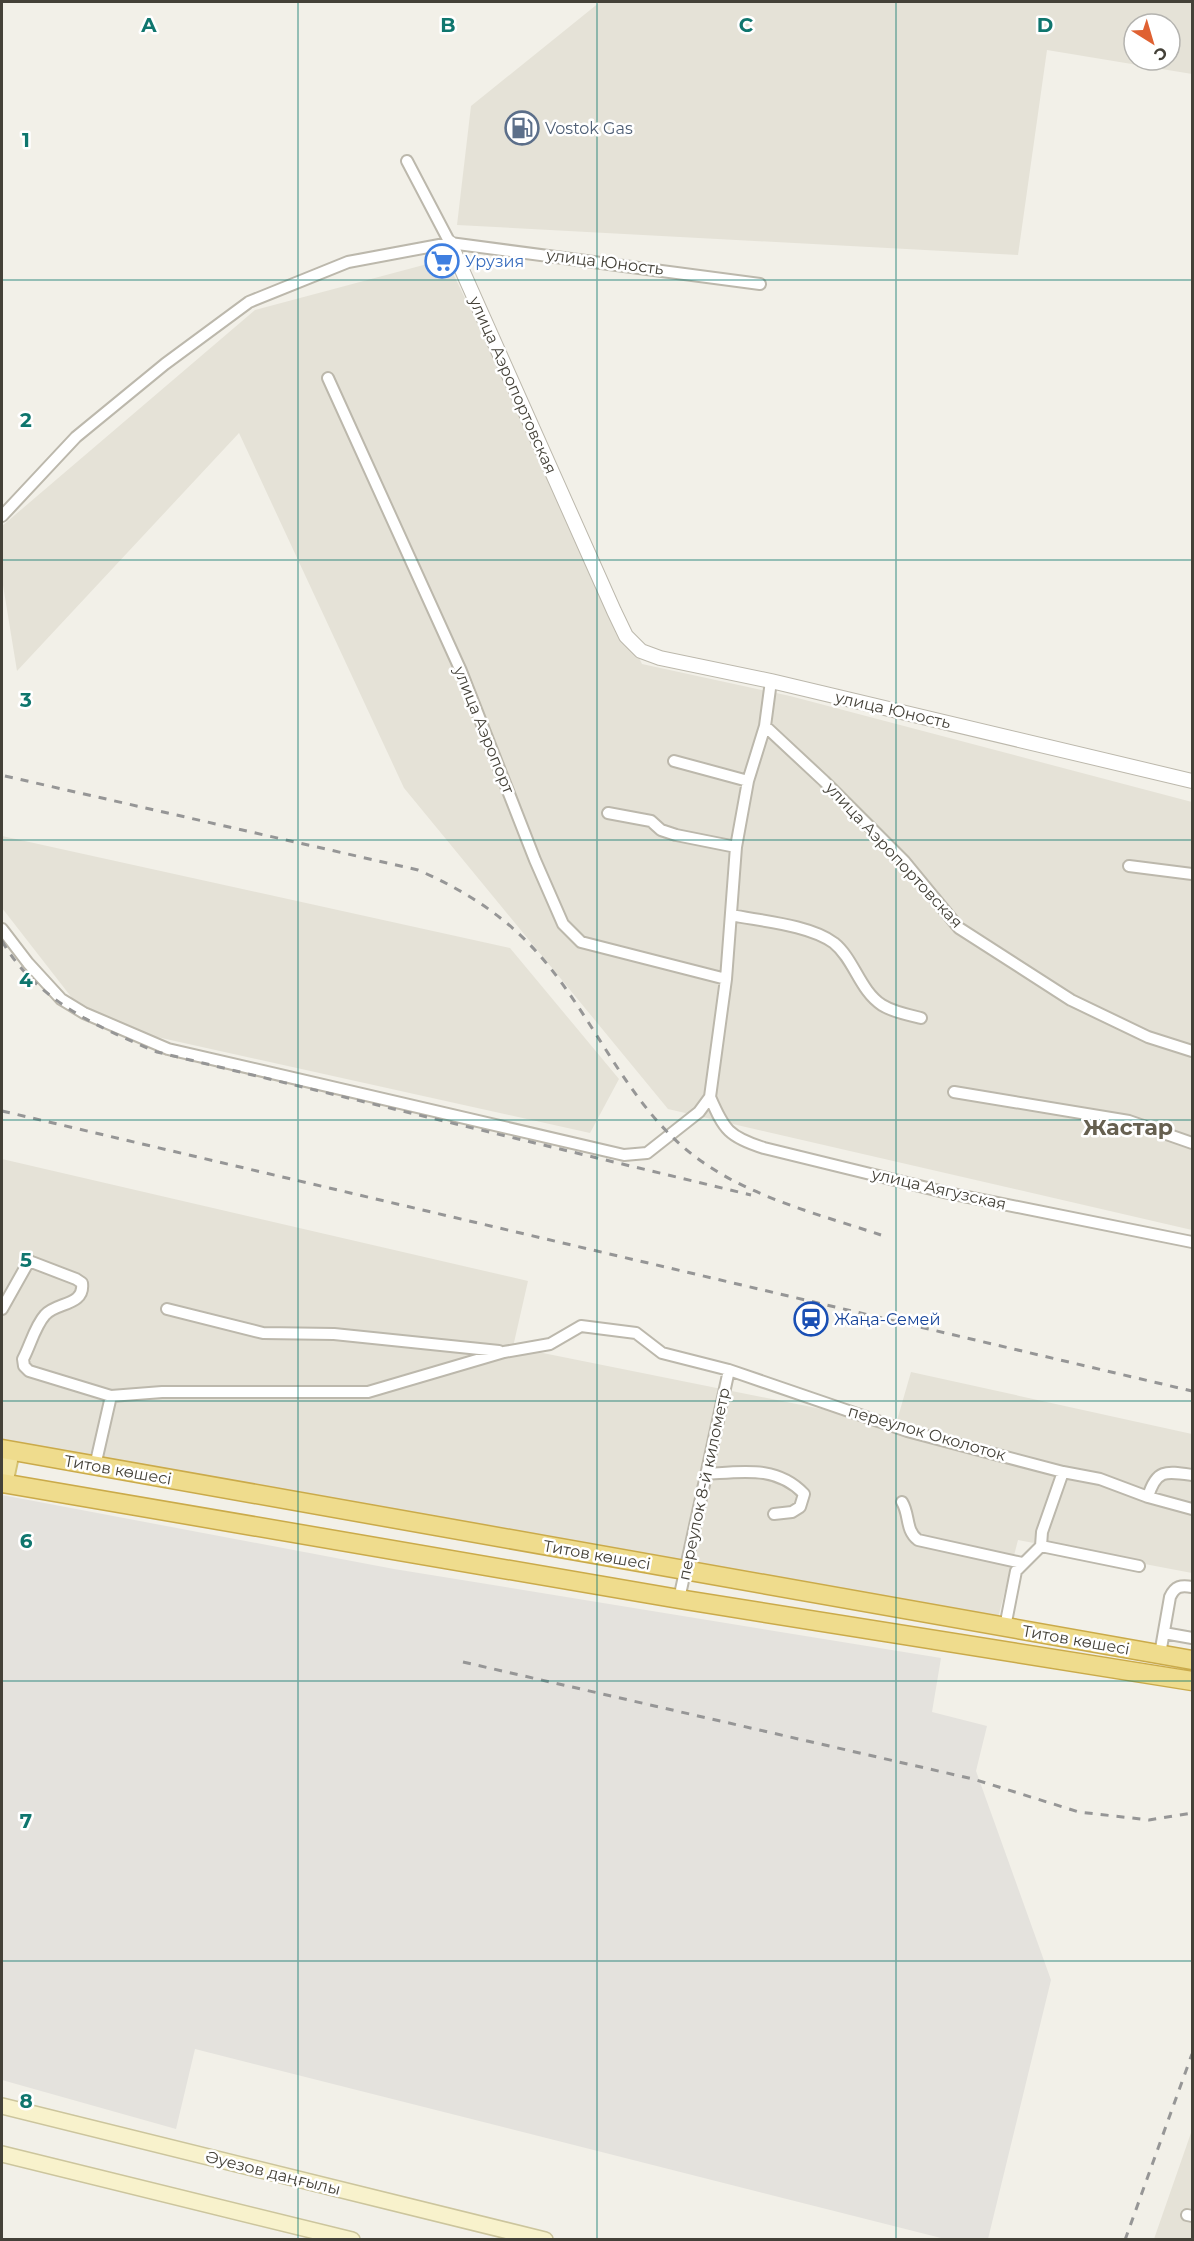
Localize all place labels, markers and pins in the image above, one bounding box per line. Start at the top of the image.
fuel station icon: Vostok Gas [504,110,540,146]
place label: Vostok Gas [545,119,633,138]
supermarket icon: Урузия [424,243,460,279]
place label: Урузия [465,252,524,271]
station icon: Жаңа-Семей [793,1301,829,1337]
place label: Жаңа-Семей [834,1310,940,1329]

